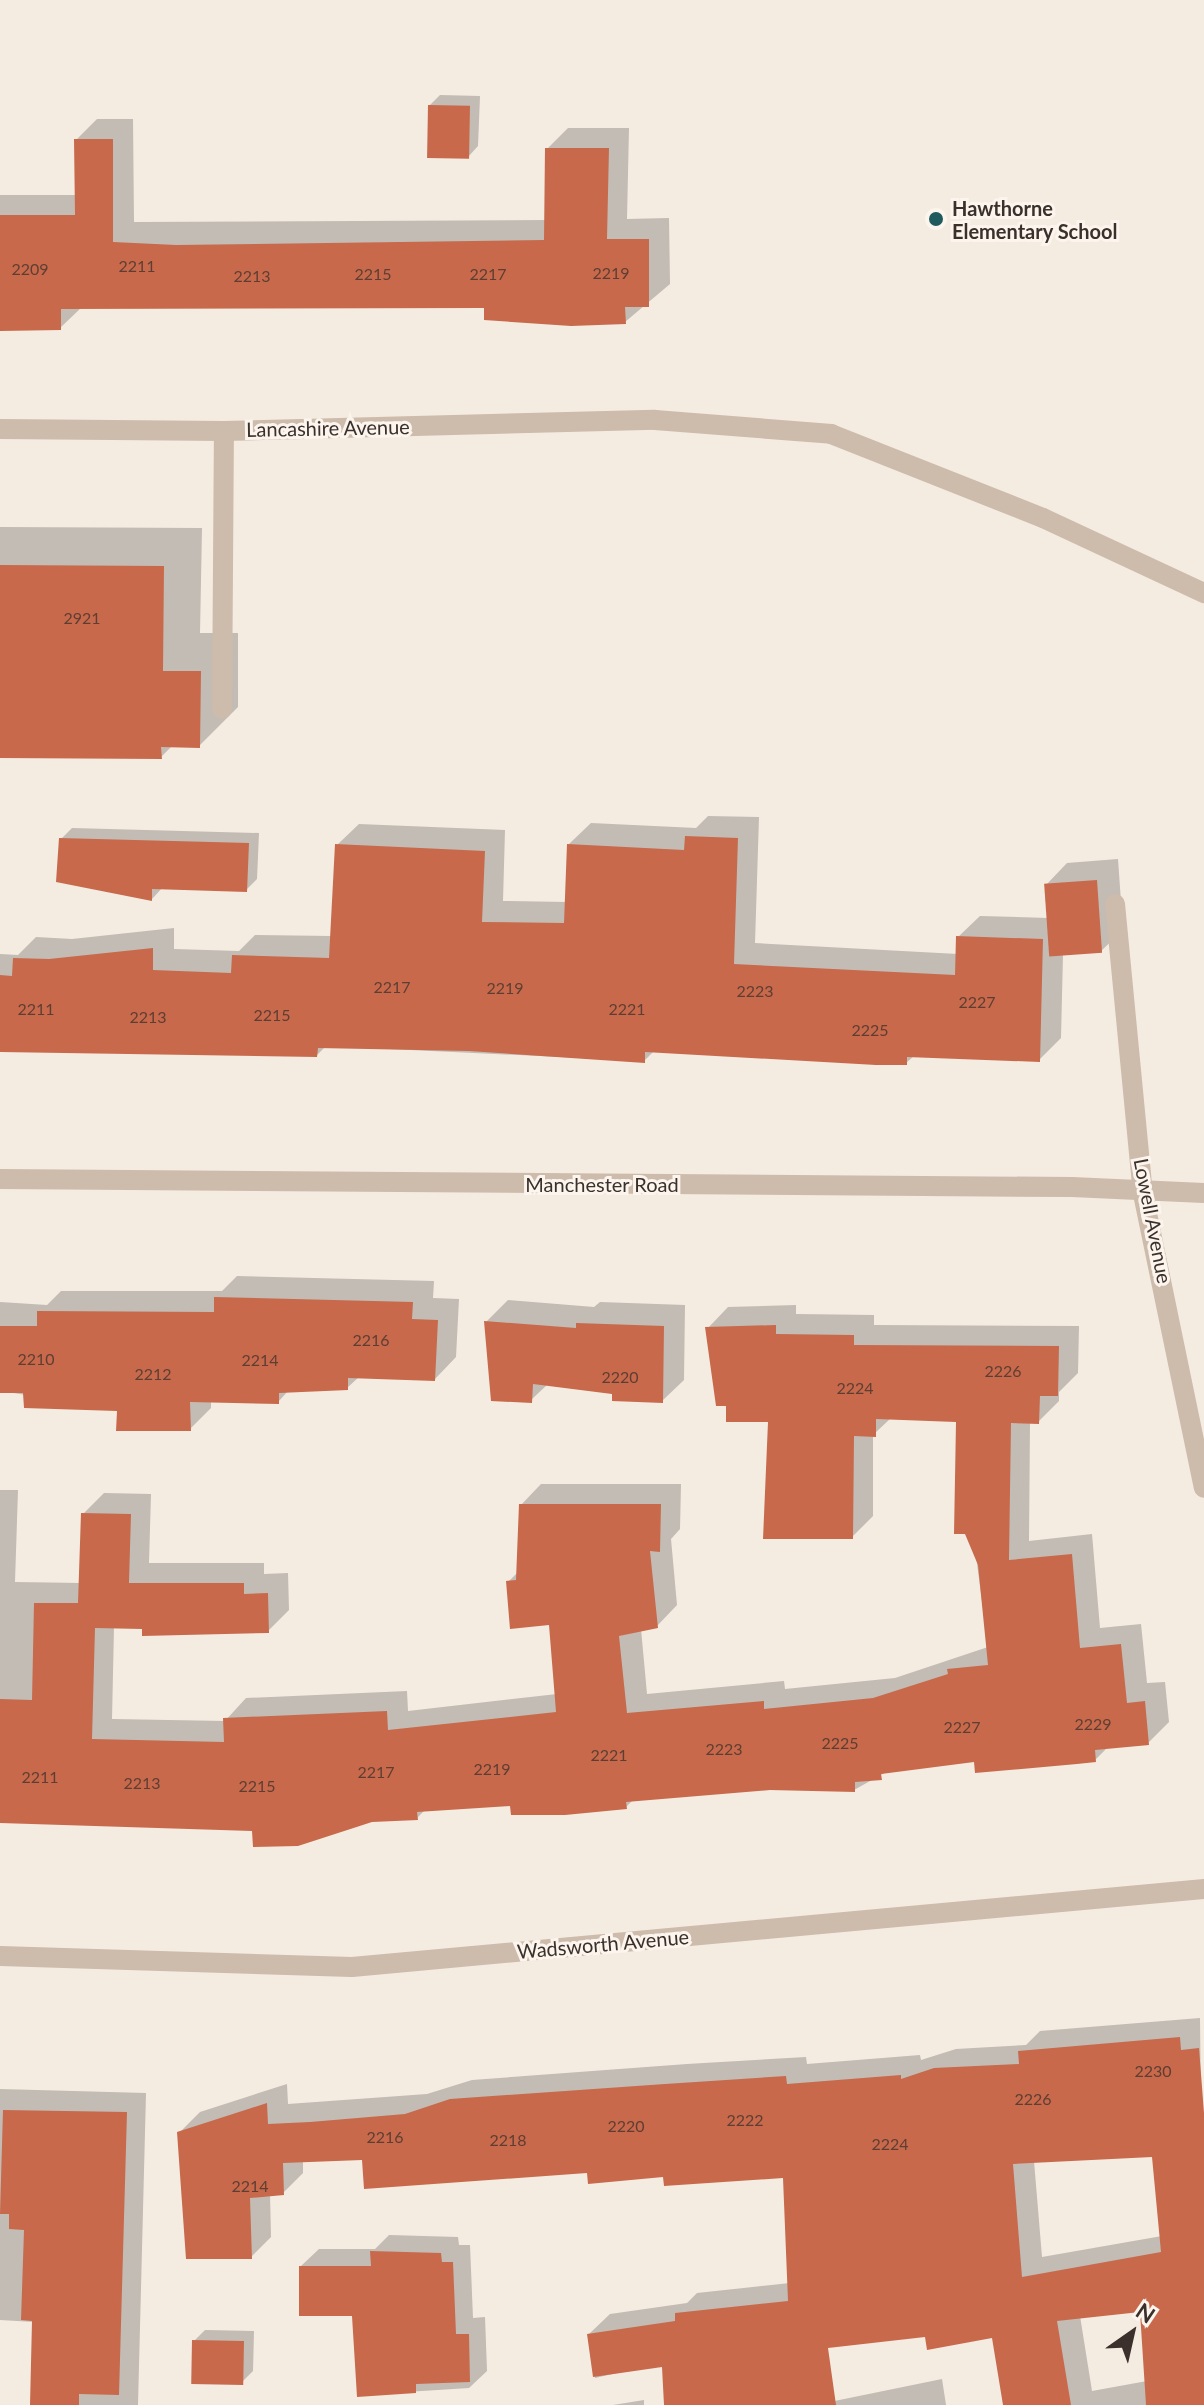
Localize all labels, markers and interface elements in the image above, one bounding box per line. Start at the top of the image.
place label: Hawthorne Elementary School [952,196,1118,243]
marker: Hawthorne Elementary School [927,210,945,228]
house number: 2211 [118,256,156,276]
house number: 2209 [11,259,49,279]
house number: 2219 [592,263,630,283]
house number: 2215 [354,264,392,284]
house number: 2217 [469,264,507,284]
house number: 2213 [233,266,271,286]
street label: Lancashire Avenue [246,415,410,441]
house number: 2921 [63,608,101,628]
house number: 2217 [373,977,411,997]
house number: 2219 [486,978,524,998]
house number: 2223 [736,981,774,1001]
house number: 2227 [958,992,996,1012]
house number: 2211 [17,999,55,1019]
house number: 2221 [608,999,646,1019]
house number: 2215 [253,1005,291,1025]
house number: 2213 [129,1007,167,1027]
house number: 2225 [851,1020,889,1040]
street label: Lowell Avenue [1129,1156,1177,1286]
street label: Manchester Road [525,1172,679,1196]
house number: 2216 [352,1330,390,1350]
house number: 2210 [17,1349,55,1369]
house number: 2214 [241,1350,279,1370]
house number: 2226 [984,1361,1022,1381]
house number: 2212 [134,1364,172,1384]
house number: 2220 [601,1367,639,1387]
house number: 2224 [836,1378,874,1398]
house number: 2229 [1074,1714,1112,1734]
house number: 2227 [943,1717,981,1737]
house number: 2225 [821,1733,859,1753]
house number: 2223 [705,1739,743,1759]
house number: 2221 [590,1745,628,1765]
house number: 2219 [473,1759,511,1779]
house number: 2217 [357,1762,395,1782]
house number: 2211 [21,1767,59,1787]
house number: 2213 [123,1773,161,1793]
house number: 2215 [238,1776,276,1796]
street label: Wadsworth Avenue [516,1924,690,1964]
house number: 2230 [1134,2061,1172,2081]
house number: 2226 [1014,2089,1052,2109]
house number: 2222 [726,2110,764,2130]
house number: 2220 [607,2116,645,2136]
house number: 2216 [366,2127,404,2147]
house number: 2218 [489,2130,527,2150]
house number: 2224 [871,2134,909,2154]
house number: 2214 [231,2176,269,2196]
north arrow [1092,2293,1172,2373]
text: N [1131,2297,1160,2329]

